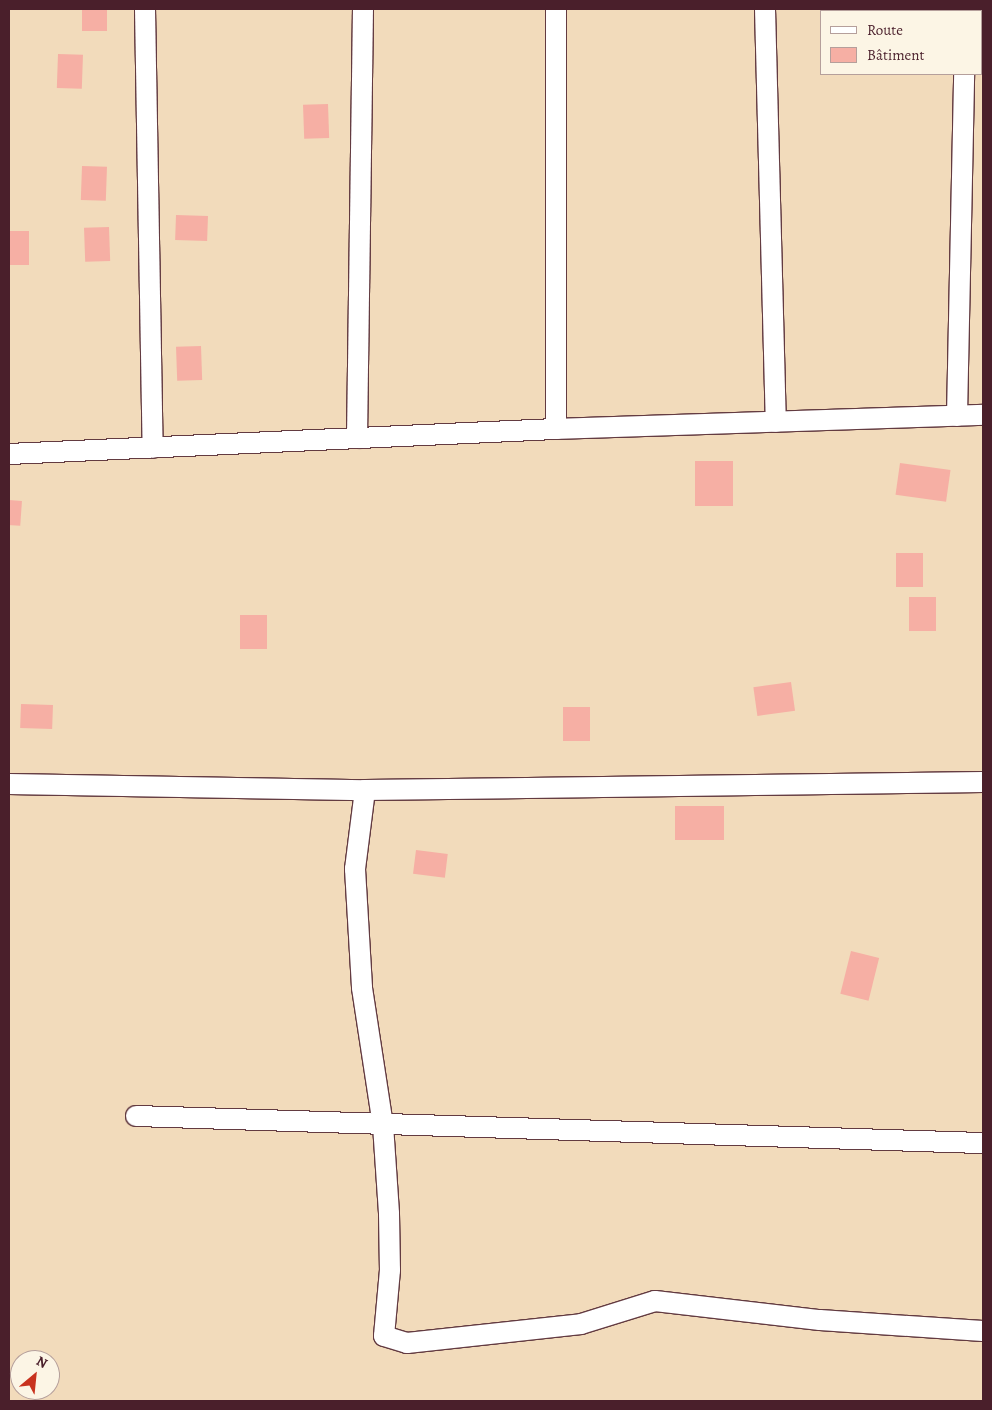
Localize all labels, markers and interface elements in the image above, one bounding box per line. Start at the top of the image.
legend [820,10,982,75]
text: Route [867,20,903,40]
text: Bâtiment [867,45,925,65]
north arrow [10,1350,60,1400]
text: N [33,1351,51,1373]

